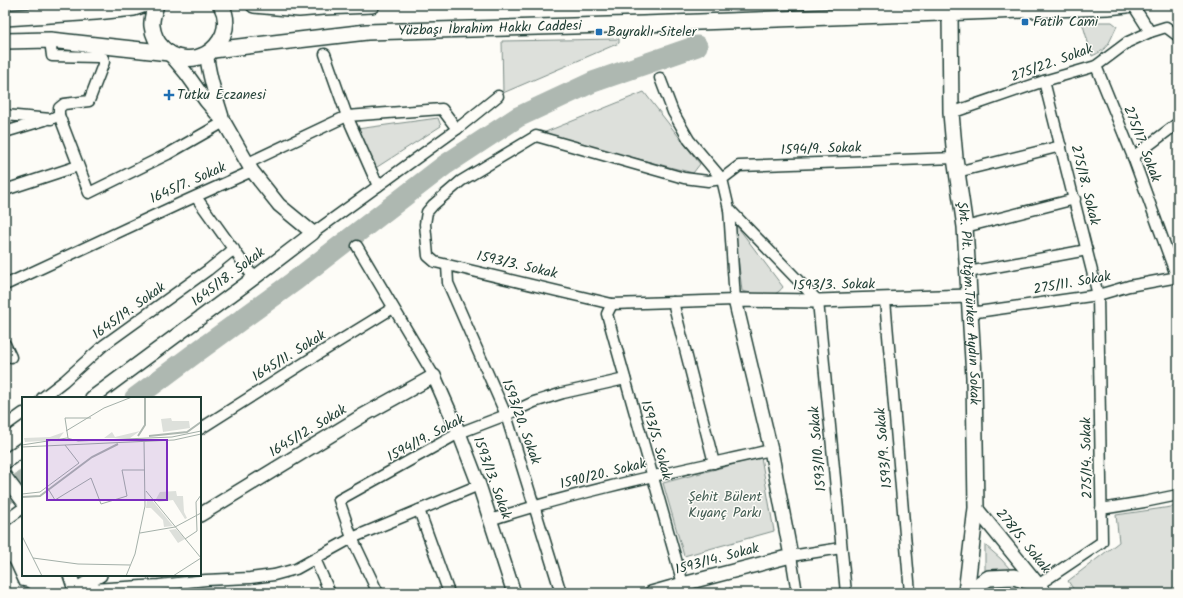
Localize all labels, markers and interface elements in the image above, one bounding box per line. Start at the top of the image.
place label: Fatih Cami [1033,11,1099,33]
street label: Yüzbaşı İbrahim Hakkı Caddesi [398,15,583,42]
marker: Fatih Cami [1020,17,1030,27]
place label: Bayraklı Siteler [607,21,698,43]
marker: Bayraklı Siteler [594,27,604,37]
street label: 275/22. Sokak [1008,38,1096,88]
place label: Tutku Eczanesi [177,84,266,106]
marker: Tutku Eczanesi [164,90,174,100]
street label: 275/17. Sokak [1117,103,1167,186]
street label: 1594/9. Sokak [780,137,862,161]
street label: 275/18. Sokak [1064,142,1106,228]
street label: 1645/7. Sokak [146,156,230,210]
street label: Şht. Plt. Ütğm.Türker Aydın Sokak [950,200,985,405]
street label: 1645/18. Sokak [186,242,270,312]
street label: 1593/3. Sokak [475,245,560,285]
street label: 275/11. Sokak [1032,265,1113,301]
street label: 1593/3. Sokak [793,273,876,297]
street label: 1645/19. Sokak [88,277,171,345]
street label: 1645/11. Sokak [248,324,331,387]
street label: 1593/20. Sokak [495,376,547,468]
inset map [22,397,201,576]
street label: 1593/5. Sokak [634,398,678,483]
street label: 1645/12. Sokak [265,399,351,463]
street label: 1593/10. Sokak [803,405,833,493]
street label: 1593/9. Sokak [869,406,898,489]
street label: 1594/19. Sokak [383,408,469,468]
street label: 275/14. Sokak [1075,417,1099,499]
street label: 1593/13. Sokak [467,434,517,523]
street label: 1590/20. Sokak [558,453,649,495]
park label: Şehit Bülent Kıyanç Parkı [688,486,763,524]
street label: 278/5. Sokak [990,504,1056,579]
street label: 1593/14. Sokak [673,537,762,581]

